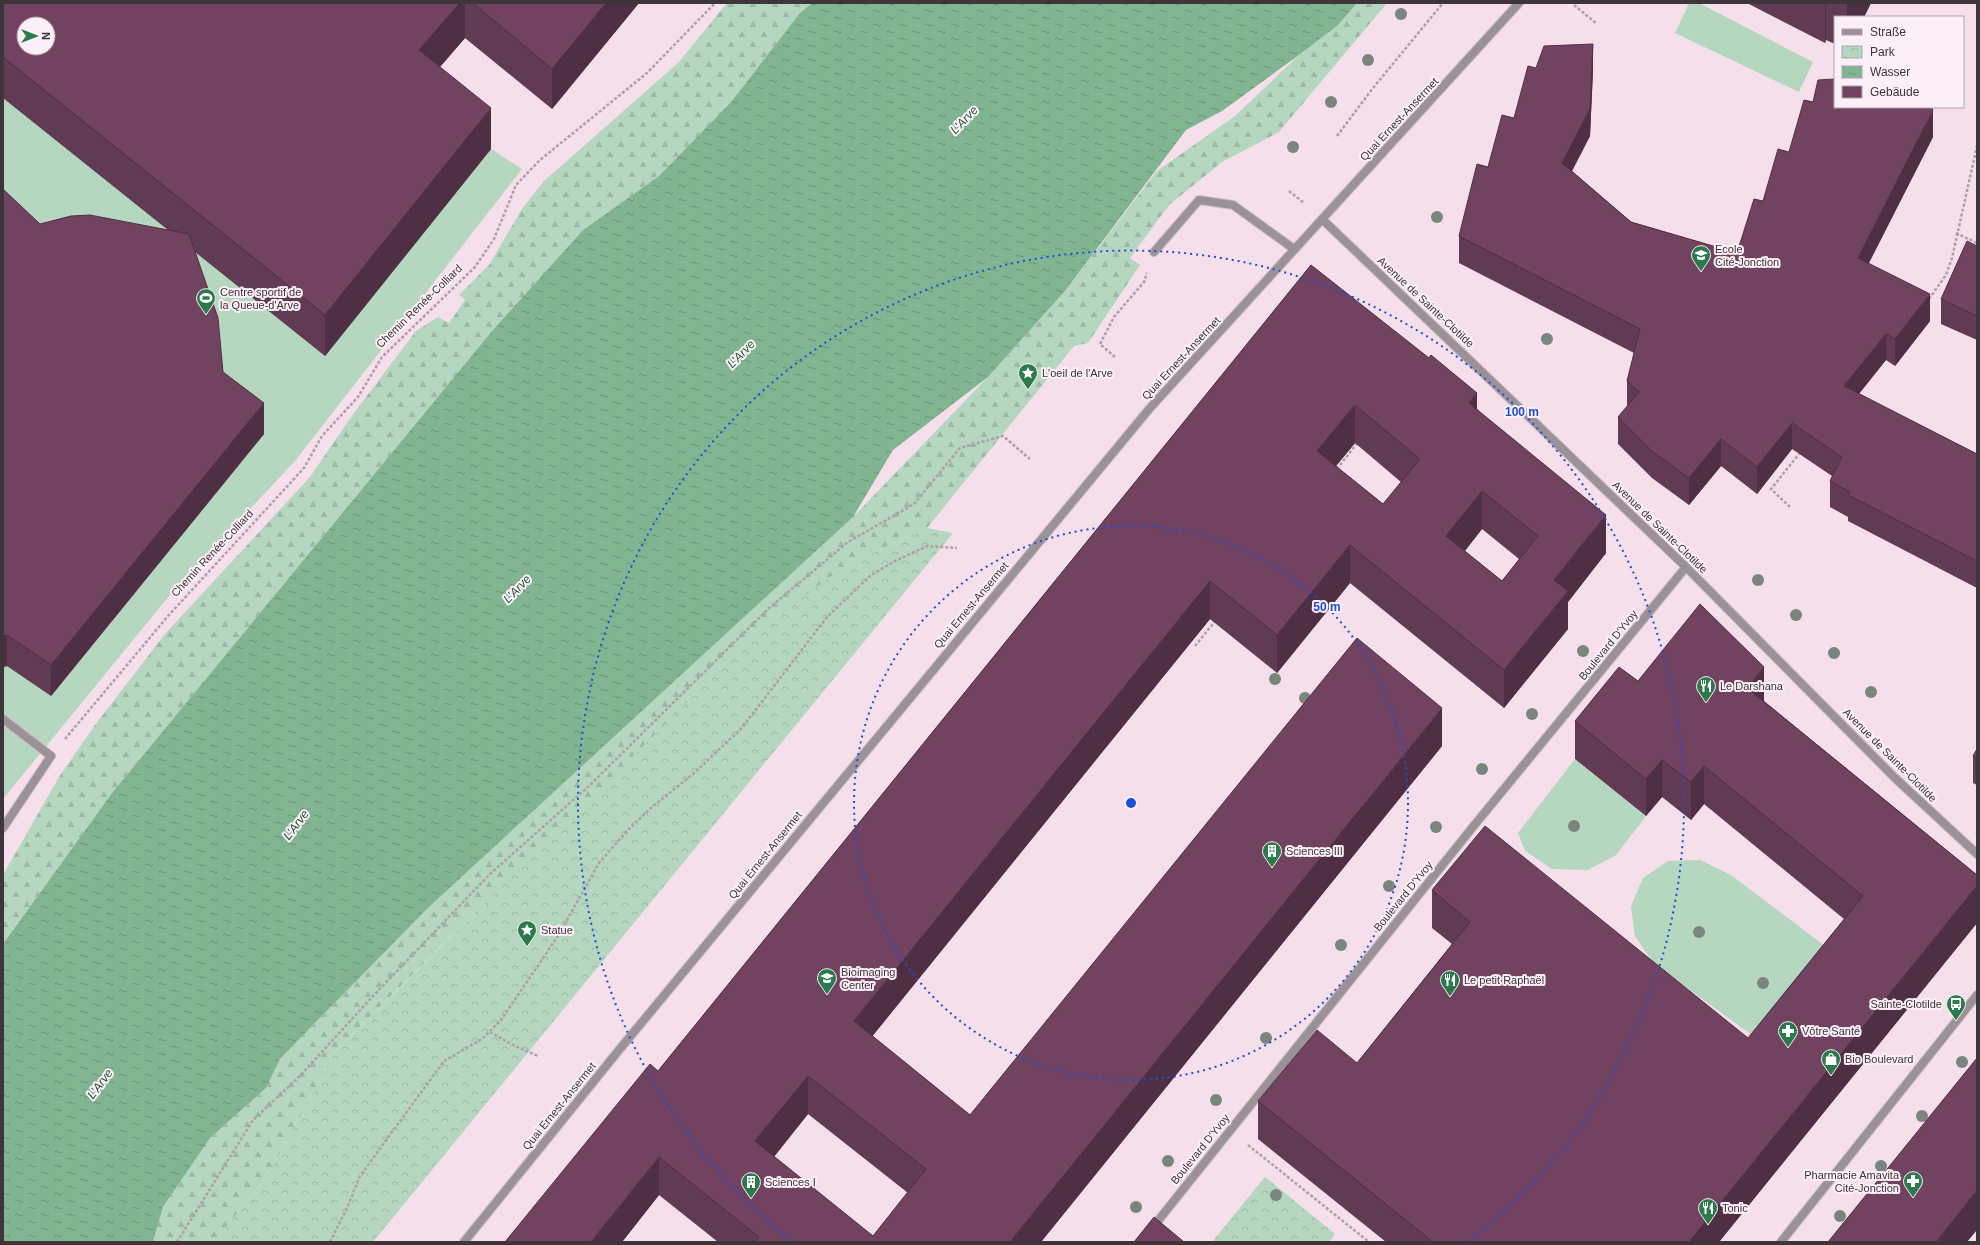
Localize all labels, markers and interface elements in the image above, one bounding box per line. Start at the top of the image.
north arrow [16,16,56,56]
legend [1834,16,1964,108]
text: Straße [1870,25,1906,39]
text: N [40,32,52,40]
text: Park [1870,45,1896,59]
text: Wasser [1870,65,1910,79]
street label: Quai Ernest-Ansermet [1358,75,1440,163]
text: Gebäude [1870,85,1920,99]
water label: L'Arve [947,103,981,137]
place label: Ecole Cité-Jonction [1715,243,1779,268]
school or university icon: Ecole Cité-Jonction [1690,244,1712,272]
street label: Avenue de Sainte-Clotilde [1375,254,1477,350]
street label: Chemin Renée-Colliard [374,262,464,350]
place label: Centre sportif de la Queue-d'Arve [220,286,301,311]
sports icon: Centre sportif de la Queue-d'Arve [195,287,217,315]
street label: Quai Ernest-Ansermet [1140,314,1222,402]
water label: L'Arve [724,337,758,371]
place icon: L'oeil de l'Arve [1017,362,1039,390]
place label: L'oeil de l'Arve [1042,367,1113,379]
text: 100 m [1505,405,1539,419]
street label: Avenue de Sainte-Clotilde [1610,479,1710,575]
street label: Chemin Renée-Colliard [169,507,255,599]
street label: Quai Ernest-Ansermet [931,559,1011,651]
water label: L'Arve [500,572,534,606]
text: 50 m [1313,600,1341,614]
street label: Boulevard D'Yvoy [1576,607,1640,682]
restaurant icon: Le Darshana [1695,675,1717,703]
place label: Le Darshana [1720,680,1784,692]
street label: Avenue de Sainte-Clotilde [1841,706,1939,804]
centre of rings [1124,796,1138,810]
water label: L'Arve [280,807,312,843]
street label: Quai Ernest-Ansermet [726,809,804,901]
building icon: Sciences III [1261,840,1283,868]
place label: Sciences III [1286,845,1343,857]
street label: Boulevard D'Yvoy [1371,858,1435,933]
place icon: Statue [516,919,538,947]
place label: Statue [541,924,573,936]
place label: Bioimaging Center [841,966,895,991]
school or university icon: Bioimaging Center [816,967,838,995]
restaurant icon: Le petit Raphaël [1439,969,1461,997]
place label: Le petit Raphaël [1464,974,1544,986]
bus stop icon: Sainte-Clotilde [1945,993,1967,1021]
place label: Sainte-Clotilde [1870,998,1942,1010]
pharmacy icon: Vôtre Santé [1777,1020,1799,1048]
place label: Vôtre Santé [1802,1025,1860,1037]
shop icon: Bio Boulevard [1820,1048,1842,1076]
place label: Bio Boulevard [1845,1053,1914,1065]
street label: Quai Ernest-Ansermet [520,1060,598,1152]
water label: L'Arve [84,1066,116,1102]
street label: Boulevard D'Yvoy [1168,1111,1232,1186]
place label: Pharmacie Amavita Cité-Jonction [1804,1169,1900,1194]
pharmacy icon: Pharmacie Amavita Cité-Jonction [1902,1170,1924,1198]
building icon: Sciences I [740,1171,762,1199]
place label: Sciences I [765,1176,816,1188]
restaurant icon: Tonic [1697,1197,1719,1225]
place label: Tonic [1722,1202,1748,1214]

